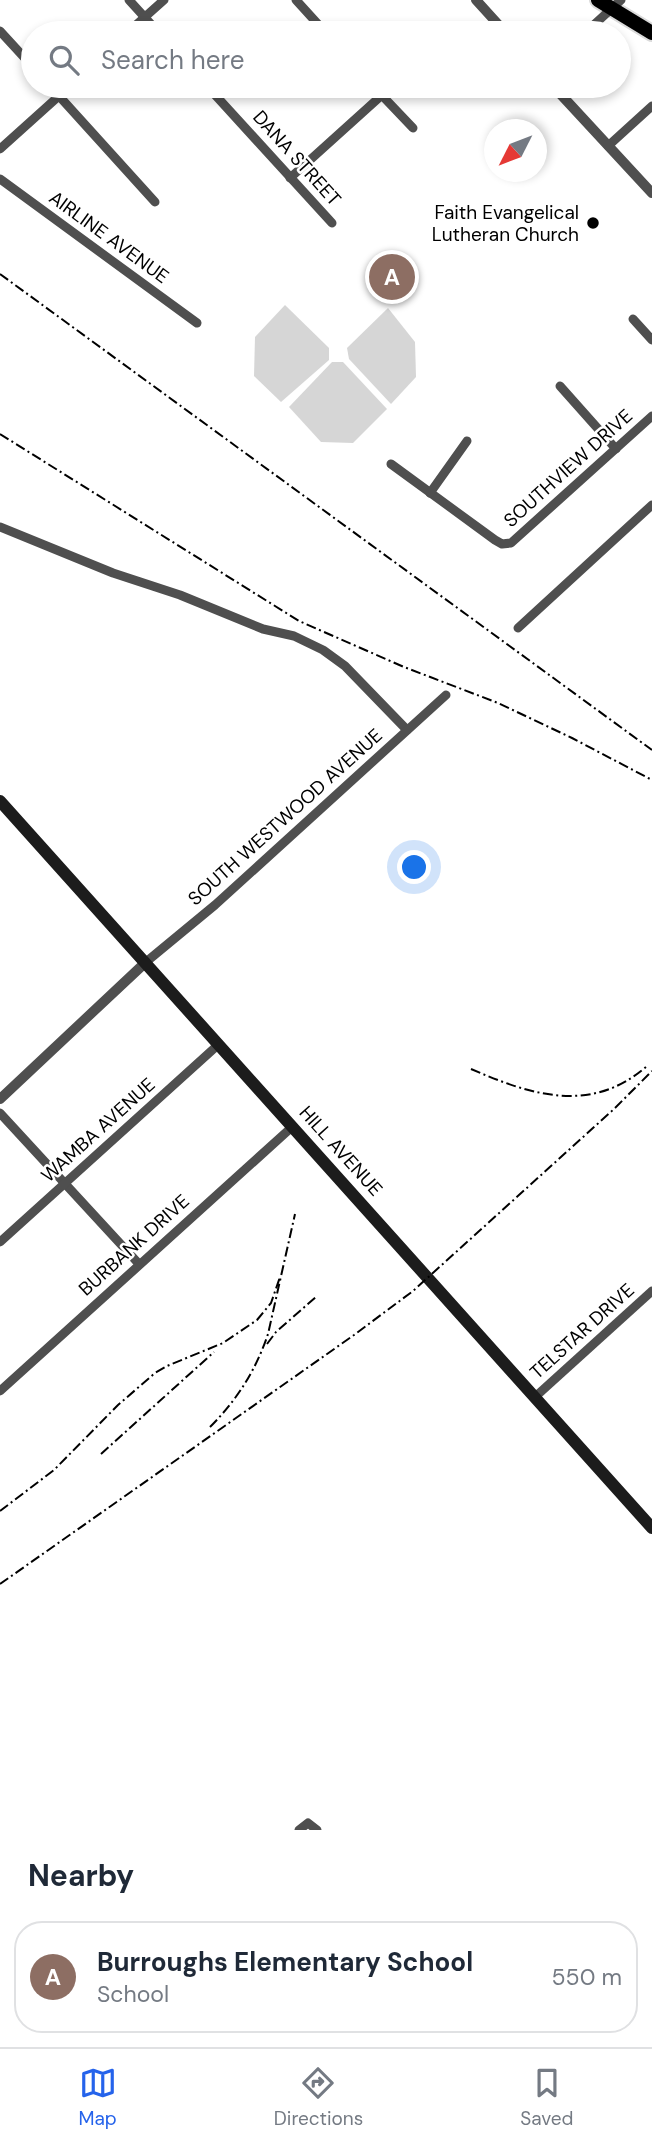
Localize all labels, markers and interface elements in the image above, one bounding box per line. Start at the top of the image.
search box [21,21,631,98]
icon: search [45,41,83,79]
text: Search here [101,43,244,77]
street label: DANA STREET [247,105,347,211]
north arrow [484,119,547,182]
street label: AIRLINE AVENUE [44,185,174,289]
place label: Faith Evangelical Lutheran Church [432,200,579,247]
marker: Faith Evangelical Lutheran Church [585,215,601,231]
pin: A [369,251,415,303]
street label: SOUTHVIEW DRIVE [498,403,638,533]
street label: SOUTH WESTWOOD AVENUE [183,723,387,911]
your location [397,850,431,884]
street label: WAMBA AVENUE [36,1072,160,1188]
street label: HILL AVENUE [294,1101,388,1201]
street label: BURBANK DRIVE [73,1189,195,1301]
street label: TELSTAR DRIVE [525,1278,639,1384]
text: Nearby [28,1856,134,1895]
text: Burroughs Elementary School [97,1945,473,1979]
text: A [45,1962,61,1992]
text: 550 m [552,1962,622,1992]
text: School [97,1979,169,2009]
tab: Map [79,2064,117,2131]
tab: Directions [274,2064,363,2131]
tab: Saved [520,2064,573,2131]

